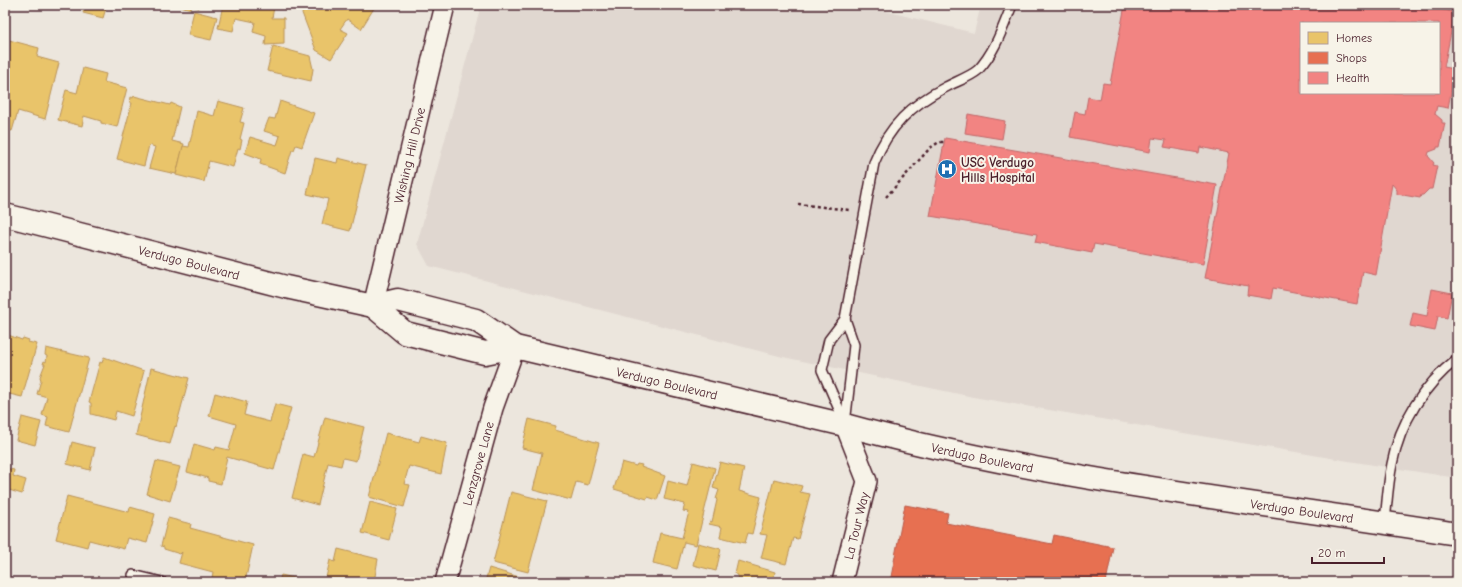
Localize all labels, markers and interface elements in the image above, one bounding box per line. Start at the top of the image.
legend [1300,22,1440,94]
text: Homes [1336,31,1372,45]
text: Shops [1336,51,1367,65]
text: Health [1336,71,1369,85]
street label: Wishing Hill Drive [390,105,428,205]
place label: USC Verdugo Hills Hospital [961,155,1035,185]
hospital icon: USC Verdugo Hills Hospital [936,158,958,180]
street label: Verdugo Boulevard [137,242,241,282]
street label: Verdugo Boulevard [615,364,719,402]
street label: Lenzgrove Lane [459,419,497,507]
street label: Verdugo Boulevard [930,439,1035,475]
street label: La Tour Way [840,490,872,561]
street label: Verdugo Boulevard [1249,496,1354,525]
scale bar [1312,539,1384,565]
text: 20 m [1318,546,1346,560]

